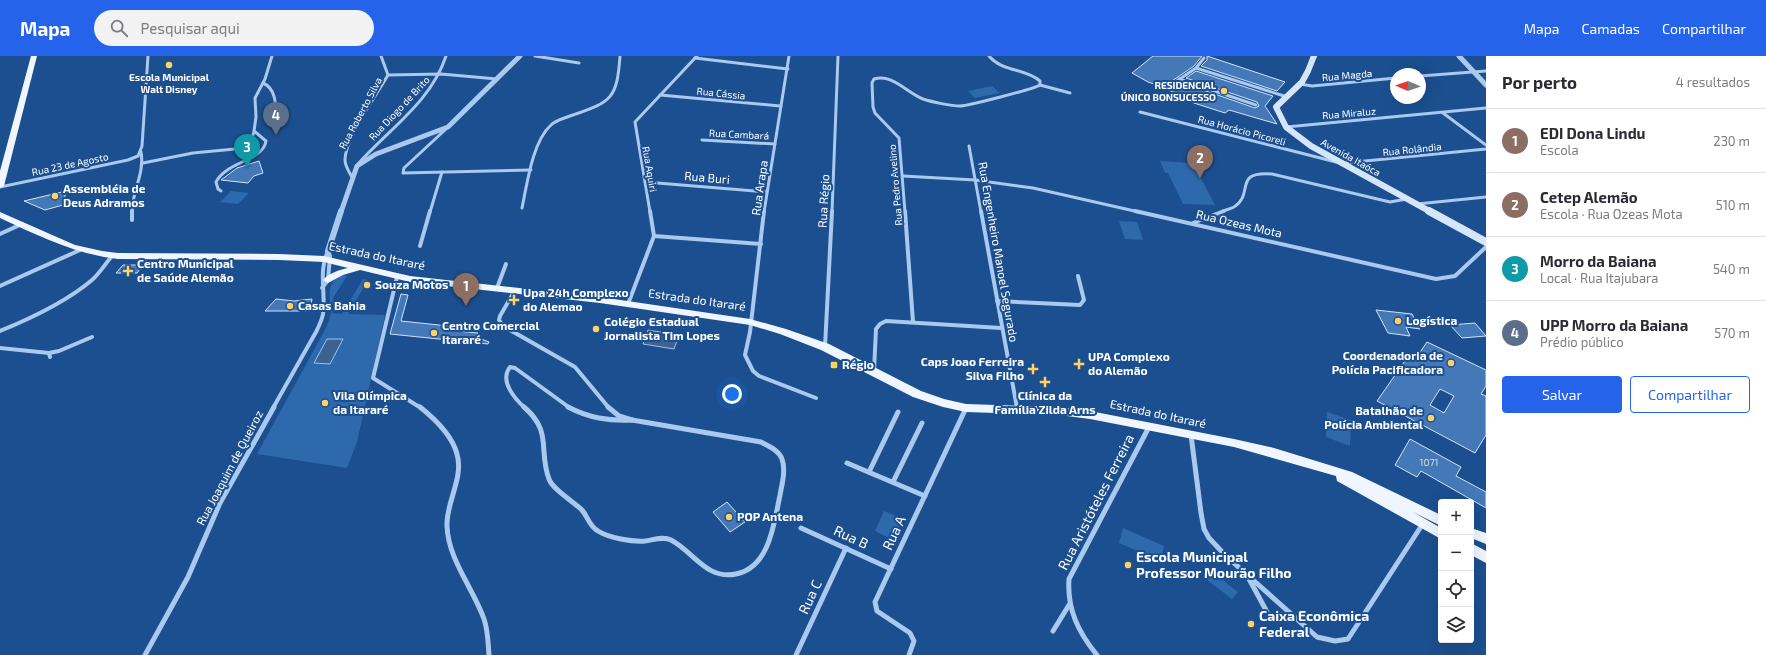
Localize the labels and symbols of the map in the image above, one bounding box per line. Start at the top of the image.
marker: Escola Municipal Walt Disney [164,60,174,70]
street label: Rua Magda [1321,67,1373,83]
north arrow [1390,68,1426,104]
place label: Escola Municipal Walt Disney [129,71,210,96]
street label: Rua Diogo de Brito [366,73,432,143]
street label: Rua Roberto Silva [336,75,384,151]
place label: RESIDENCIAL ÚNICO BONSUCESSO [1121,79,1217,103]
street label: Rua Cássia [696,84,746,102]
marker: RESIDENCIAL ÚNICO BONSUCESSO [1219,86,1229,96]
pin: 4 [263,102,289,135]
street label: Rua Miraluz [1322,105,1376,121]
street label: Rua Horácio Picoreli [1197,113,1287,147]
street label: Rua Cambará [709,126,769,142]
pin: 3 [234,134,260,167]
street label: Avenida Itaóca [1319,136,1383,178]
street label: Rua Rolândia [1382,140,1442,158]
street label: Rua Pedro Avelino [885,143,905,226]
street label: Rua Aquiri [640,145,660,193]
pin: 2 [1187,145,1213,178]
street label: Rua 23 de Agosto [31,150,110,178]
street label: Rua Arapa [748,159,770,216]
street label: Rua Engenheiro Manoel Segurado [976,161,1022,343]
street label: Rua Buri [684,168,730,186]
street label: Rua Régio [815,174,831,228]
place label: Assembléia de Deus Adramos [63,181,146,209]
marker: Assembléia de Deus Adramos [50,191,60,201]
street label: Rua Ozeas Mota [1195,206,1284,240]
street label: Estrada do Itararé [328,238,427,272]
place label: Centro Municipal de Saúde Alemão [137,256,234,284]
marker: Centro Municipal de Saúde Alemão [122,265,134,277]
pin: 1 [453,273,479,306]
place label: Souza Motos [375,277,448,291]
marker: Souza Motos [362,280,372,290]
place label: Upa 24h Complexo do Alemao [523,285,629,313]
street label: Estrada do Itararé [648,285,747,313]
marker: Upa 24h Complexo do Alemao [508,294,520,306]
place label: Casas Bahia [298,298,366,312]
marker: Casas Bahia [285,301,295,311]
place label: Logística [1406,313,1458,327]
place label: Colégio Estadual Jornalista Tim Lopes [604,314,720,342]
marker: Logística [1393,316,1403,326]
place label: Centro Comercial Itararé [442,318,539,346]
marker: Colégio Estadual Jornalista Tim Lopes [591,324,601,334]
marker: Centro Comercial Itararé [429,328,439,338]
place label: Coordenadoria de Polícia Pacificadora [1332,348,1443,376]
place label: UPA Complexo do Alemão [1088,349,1170,377]
place label: Caps Joao Ferreira Silva Filho [921,354,1024,382]
place label: Régio [842,357,874,371]
marker: UPA Complexo do Alemão [1073,358,1085,370]
marker: Coordenadoria de Polícia Pacificadora [1446,358,1456,368]
marker: Régio [829,360,839,370]
marker: Caps Joao Ferreira Silva Filho [1027,363,1039,375]
marker: Clínica da Família Zilda Arns [1039,376,1051,388]
your location [722,384,742,404]
place label: Vila Olímpica da Itararé [333,388,407,416]
place label: Clínica da Família Zilda Arns [994,388,1096,416]
street label: Estrada do Itararé [1109,396,1208,430]
marker: Vila Olímpica da Itararé [320,398,330,408]
place label: Batalhão de Polícia Ambiental [1324,403,1423,431]
street label: Rua Joaquim de Queiroz [193,408,266,528]
marker: Batalhão de Polícia Ambiental [1426,413,1436,423]
street label: Rua Aristóteles Ferreira [1054,431,1137,573]
house number: 1071 [1419,456,1439,468]
place label: POP Antena [737,509,803,523]
marker: POP Antena [724,512,734,522]
street label: Rua A [878,513,909,553]
street label: Rua B [831,521,871,552]
place label: Escola Municipal Professor Mourão Filho [1136,548,1292,581]
marker: Escola Municipal Professor Mourão Filho [1123,560,1133,570]
street label: Rua C [794,577,825,616]
place label: Caixa Econômica Federal [1259,607,1369,640]
marker: Caixa Econômica Federal [1246,619,1256,629]

